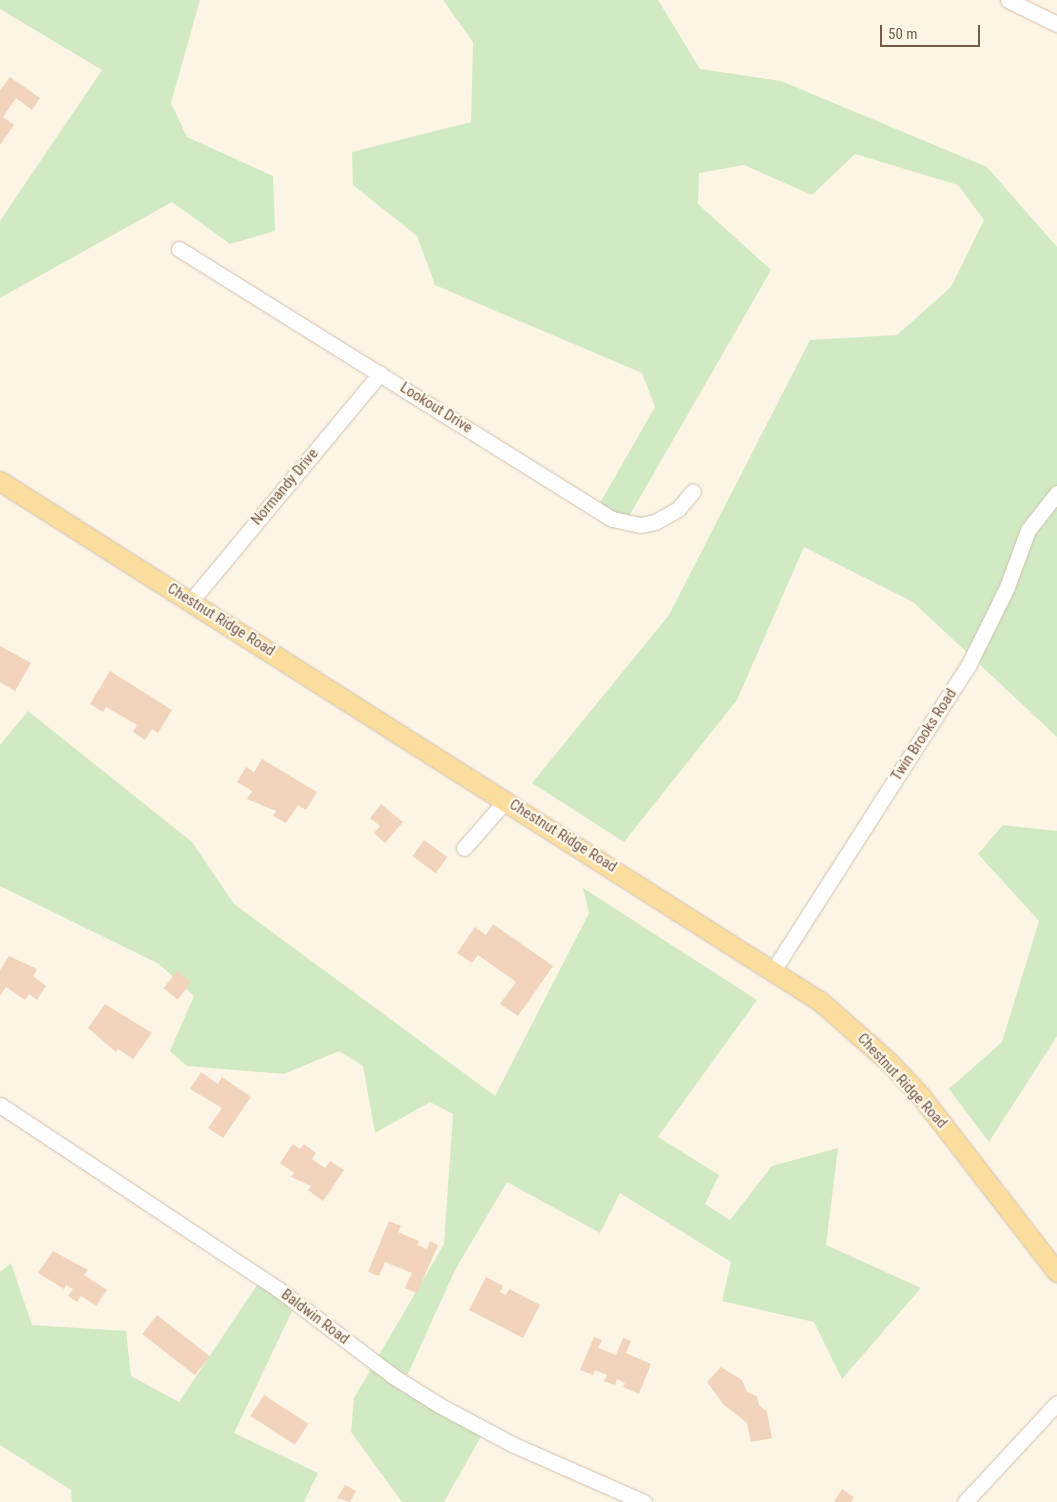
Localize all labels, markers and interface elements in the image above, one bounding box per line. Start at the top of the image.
scale bar [882,15,982,47]
text: 50 m [888,25,918,43]
street label: Lookout Drive [397,379,475,437]
street label: Normandy Drive [248,445,322,529]
street label: Chestnut Ridge Road [164,580,278,660]
street label: Twin Brooks Road [888,686,960,784]
street label: Chestnut Ridge Road [506,796,620,876]
street label: Chestnut Ridge Road [853,1030,951,1132]
street label: Baldwin Road [278,1286,352,1348]

